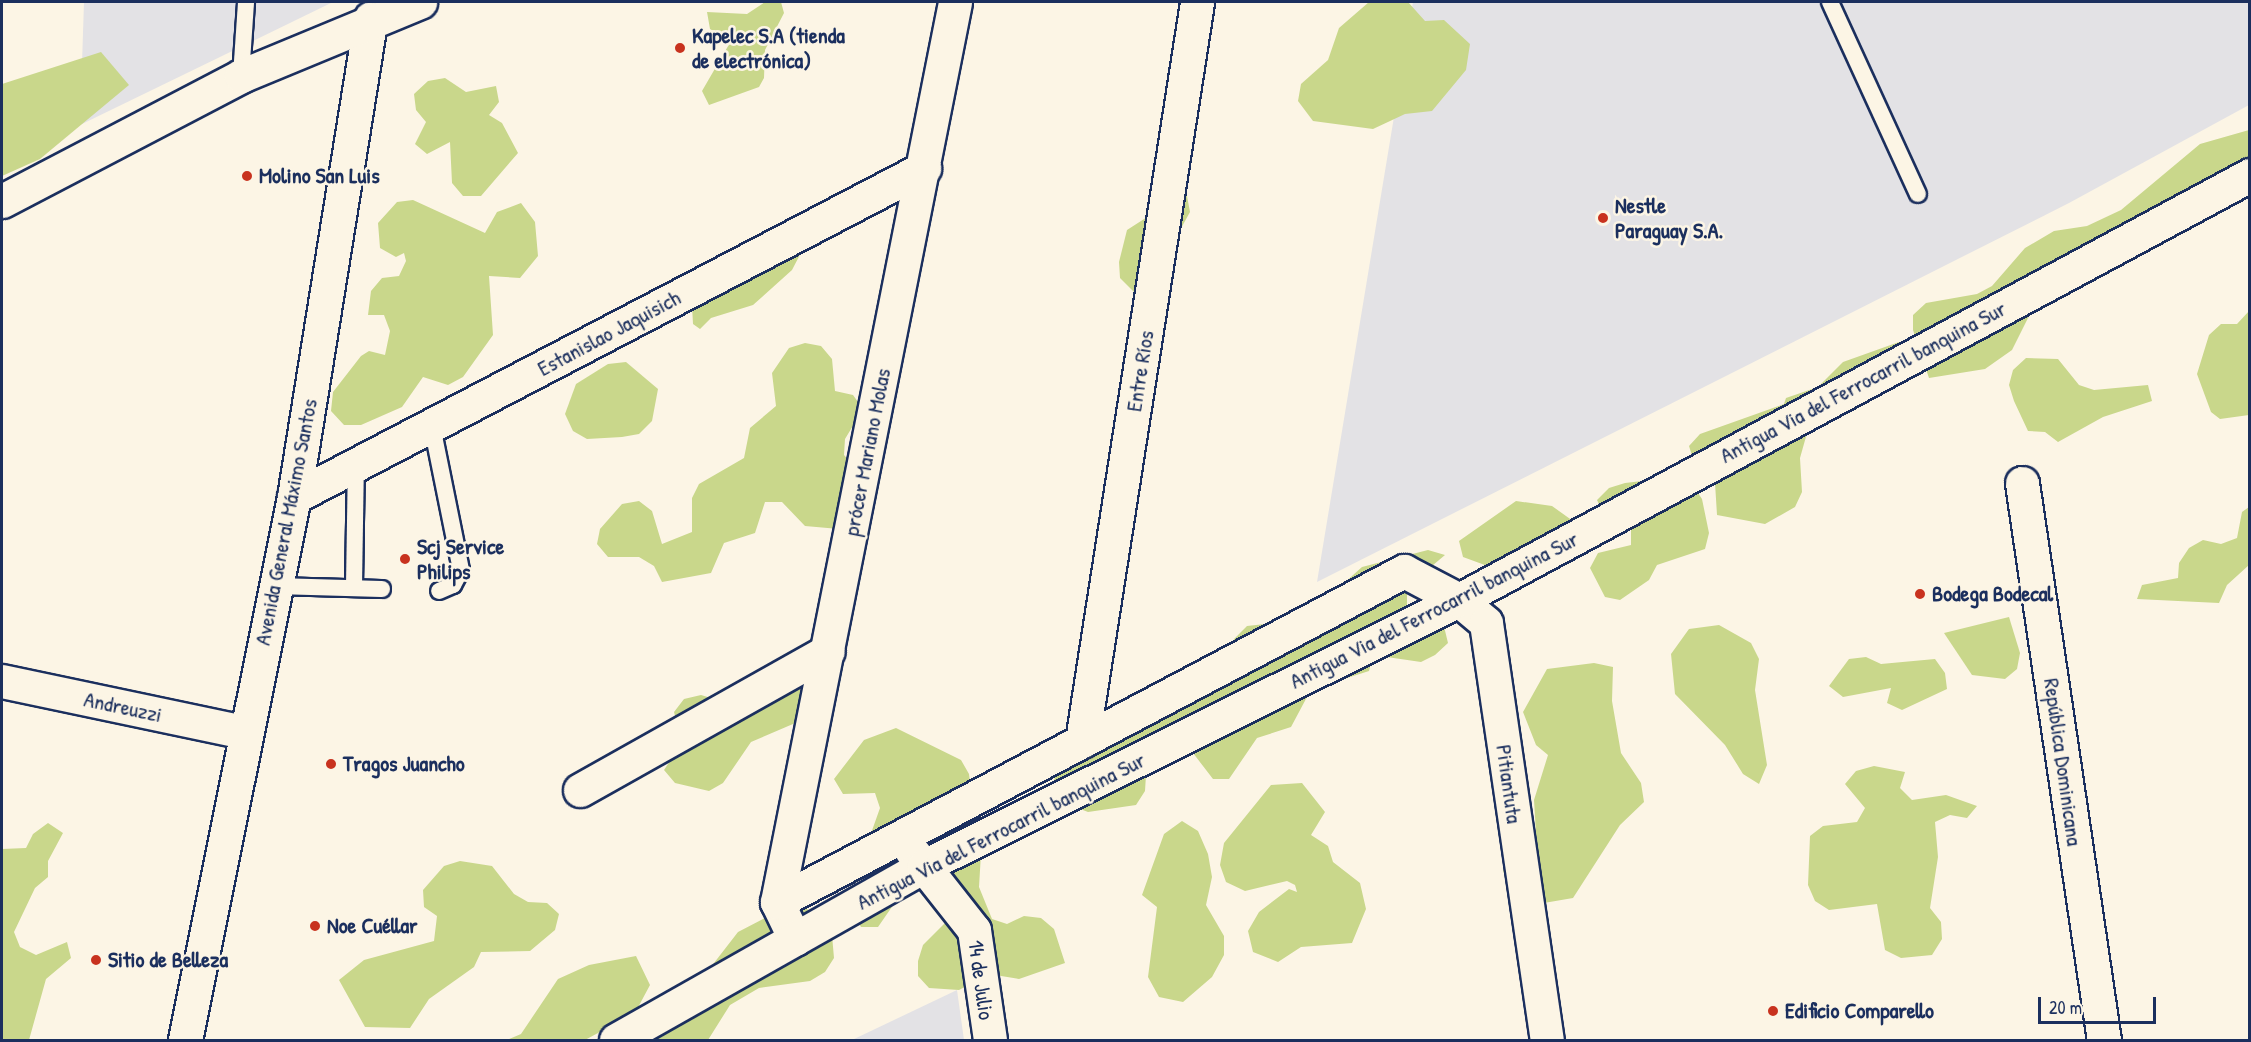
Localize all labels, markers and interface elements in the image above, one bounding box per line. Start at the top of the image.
place label: Kapelec S.A (tienda de electrónica) [692,22,845,74]
marker: Kapelec S.A (tienda de electrónica) [673,41,687,55]
place label: Molino San Luis [259,163,380,189]
marker: Molino San Luis [240,169,254,183]
place label: Nestle Paraguay S.A. [1615,192,1723,243]
marker: Nestle Paraguay S.A. [1596,211,1610,225]
street label: Estanislao Jaquisich [533,284,685,382]
street label: Antigua Via del Ferrocarril banquina Sur [1716,295,2010,469]
street label: Entre Ríos [1121,329,1159,413]
street label: prócer Mariano Molas [838,366,896,538]
street label: Avenida General Máximo Santos [249,397,323,647]
street label: Antigua Via del Ferrocarril banquina Sur [1285,526,1583,694]
place label: Scj Service Philips [417,533,504,584]
marker: Scj Service Philips [398,552,412,566]
place label: Bodega Bodecal [1932,581,2053,607]
marker: Bodega Bodecal [1913,587,1927,601]
street label: República Dominicana [2038,677,2088,847]
street label: Andreuzzi [82,686,164,728]
street label: Pitiantuta [1490,743,1528,825]
street label: Antigua Via del Ferrocarril banquina Sur [852,747,1150,915]
place label: Tragos Juancho [343,751,465,777]
marker: Tragos Juancho [324,757,338,771]
place label: Noe Cuéllar [327,913,418,939]
marker: Noe Cuéllar [308,919,322,933]
street label: 14 de Julio [962,938,1000,1022]
place label: Sitio de Belleza [108,947,228,973]
marker: Sitio de Belleza [89,953,103,967]
scale bar [2041,985,2160,1023]
text: 20 m [2049,995,2082,1020]
place label: Edificio Comparello [1785,998,1934,1024]
marker: Edificio Comparello [1766,1004,1780,1018]

